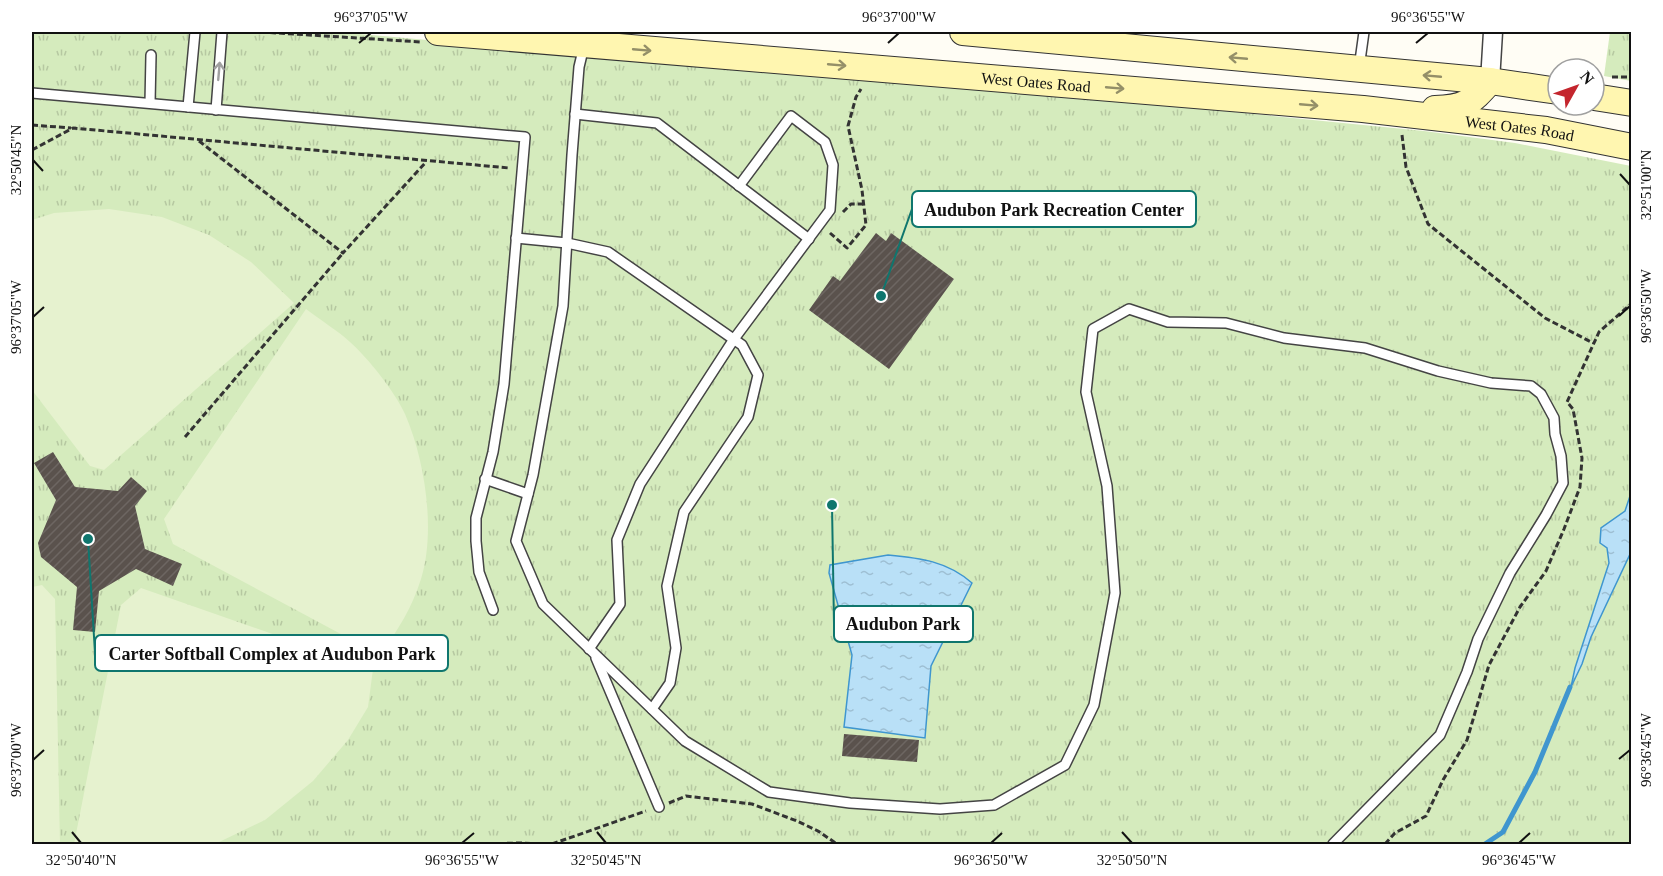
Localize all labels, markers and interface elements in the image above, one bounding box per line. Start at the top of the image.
text: 96°37'05"W [334,9,409,25]
text: 96°37'00"W [862,9,937,25]
text: 96°36'55"W [1391,9,1466,25]
one-way arrow [632,45,652,56]
one-way arrow [1228,52,1248,63]
north arrow [1546,57,1606,117]
one-way arrow [826,60,846,71]
one-way arrow [214,61,225,81]
text: N [1577,68,1598,88]
street label: West Oates Road [980,69,1091,95]
one-way arrow [1423,70,1442,81]
one-way arrow [1104,83,1124,94]
one-way arrow [1299,100,1319,111]
street label: West Oates Road [1464,113,1576,144]
text: 32°50'45"N [8,125,24,195]
text: 32°51'00"N [1638,150,1654,220]
callout: Audubon Park Recreation Center [912,191,1196,227]
text: Audubon Park Recreation Center [924,200,1184,220]
text: 96°36'50"W [1638,268,1654,343]
text: 96°37'05"W [8,279,24,354]
callout: Audubon Park [834,606,973,642]
text: Audubon Park [846,614,960,634]
callout: Carter Softball Complex at Audubon Park [95,635,448,671]
text: Carter Softball Complex at Audubon Park [108,644,436,664]
text: 96°36'45"W [1638,712,1654,787]
text: 96°37'00"W [8,722,24,797]
text: 32°50'40"N [46,852,116,868]
text: 96°36'55"W [425,852,500,868]
text: 32°50'45"N [571,852,641,868]
text: 96°36'50"W [954,852,1029,868]
text: 32°50'50"N [1097,852,1167,868]
text: 96°36'45"W [1482,852,1557,868]

